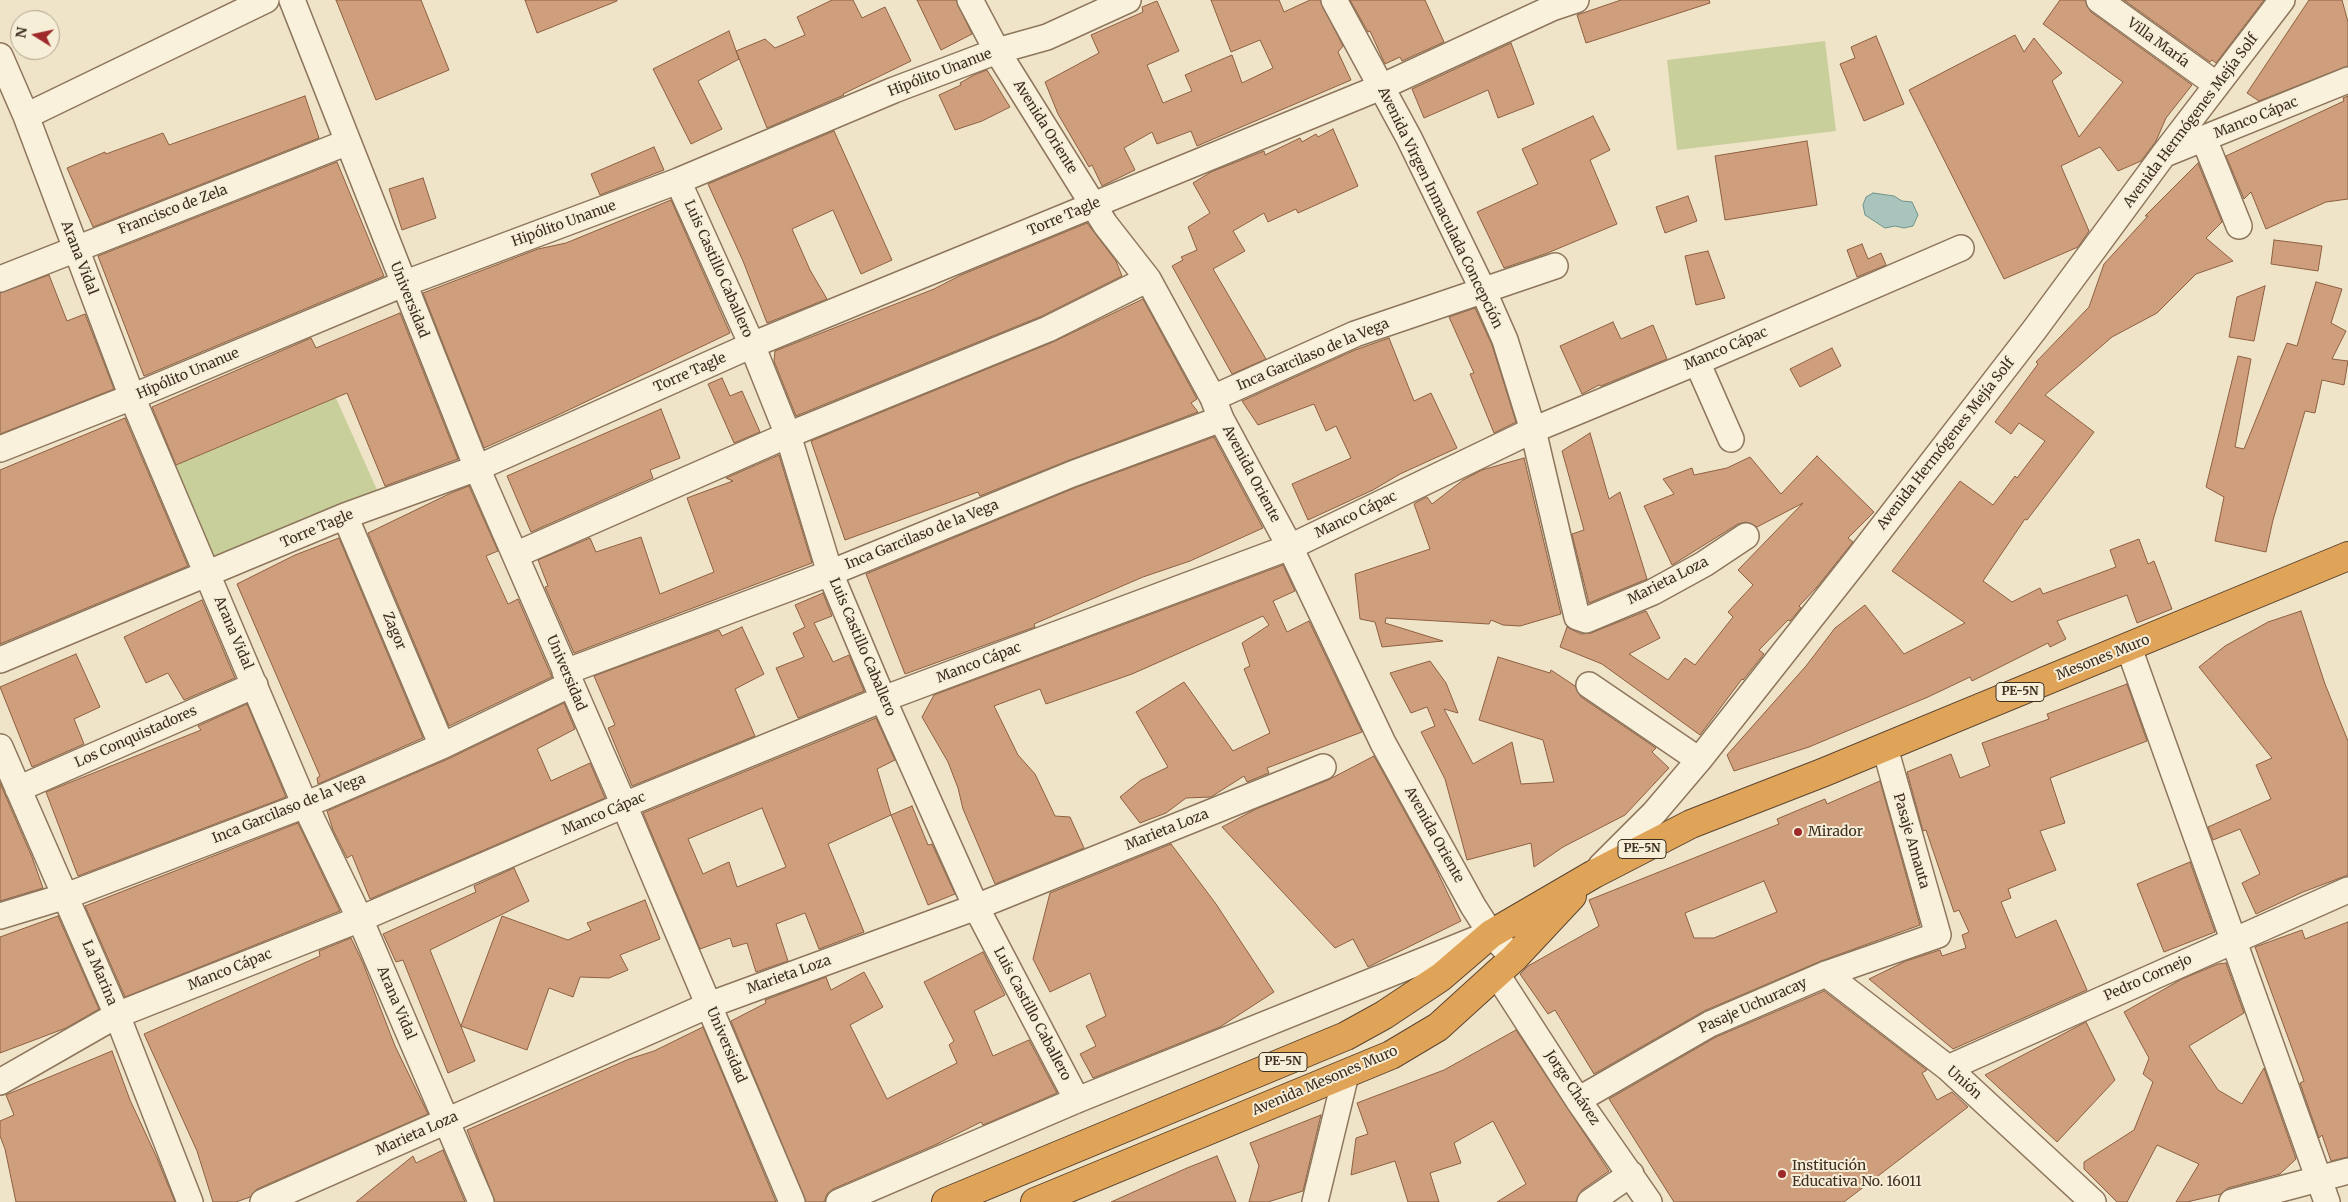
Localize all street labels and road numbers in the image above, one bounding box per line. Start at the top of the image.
street label: Villa María [2124,15,2192,71]
street label: Avenida Hermógenes Mejía Solf [2120,31,2262,211]
street label: Hipólito Unanue [886,46,994,100]
street label: Avenida Oriente [1010,77,1080,177]
street label: Avenida Virgen Inmaculada Concepción [1374,85,1506,331]
street label: Manco Cápac [2212,94,2300,142]
street label: Francisco de Zela [116,181,230,239]
street label: Torre Tagle [1025,194,1103,240]
street label: Hipólito Unanue [510,197,618,251]
street label: Luis Castillo Caballero [680,198,756,340]
street label: Arana Vidal [57,219,101,297]
street label: Universidad [386,259,432,341]
street label: Inca Garcilaso de la Vega [1234,315,1392,395]
street label: Manco Cápac [1682,324,1770,374]
street label: Hipólito Unanue [134,345,242,403]
street label: Torre Tagle [651,350,729,396]
street label: Avenida Hermógenes Mejía Solf [1874,355,2018,533]
street label: Avenida Oriente [1218,423,1284,525]
street label: Manco Cápac [1312,488,1400,542]
street label: Inca Garcilaso de la Vega [843,497,1001,573]
street label: Torre Tagle [278,506,356,552]
street label: Marieta Loza [1625,553,1711,609]
street label: Luis Castillo Caballero [825,575,899,719]
street label: Arana Vidal [210,594,256,672]
street label: Zagor [379,610,409,652]
street label: Mesones Muro [2054,632,2152,684]
street label: Universidad [543,633,589,713]
street label: Manco Cápac [934,639,1024,687]
road number: PE-5N [1996,682,2044,702]
street label: Los Conquistadores [72,702,200,772]
street label: Inca Garcilaso de la Vega [210,771,368,847]
street label: Avenida Oriente [1401,784,1467,886]
street label: Manco Cápac [560,789,648,839]
street label: Pasaje Amauta [1889,791,1933,891]
street label: Marieta Loza [1123,806,1211,854]
road number: PE-5N [1618,840,1666,859]
street label: La Marina [78,938,120,1008]
street label: Luis Castillo Caballero [990,944,1074,1084]
street label: Manco Cápac [186,946,274,994]
street label: Pedro Cornejo [2101,951,2195,1005]
street label: Marieta Loza [745,952,833,998]
street label: Arana Vidal [373,964,419,1042]
street label: Pasaje Uchuracay [1696,975,1810,1037]
street label: Universidad [703,1005,749,1085]
street label: Avenida Mesones Muro [1250,1043,1400,1119]
street label: Jorge Chávez [1541,1048,1603,1128]
road number: PE-5N [1259,1052,1307,1072]
street label: Unión [1943,1063,1985,1103]
street label: Marieta Loza [373,1108,461,1160]

